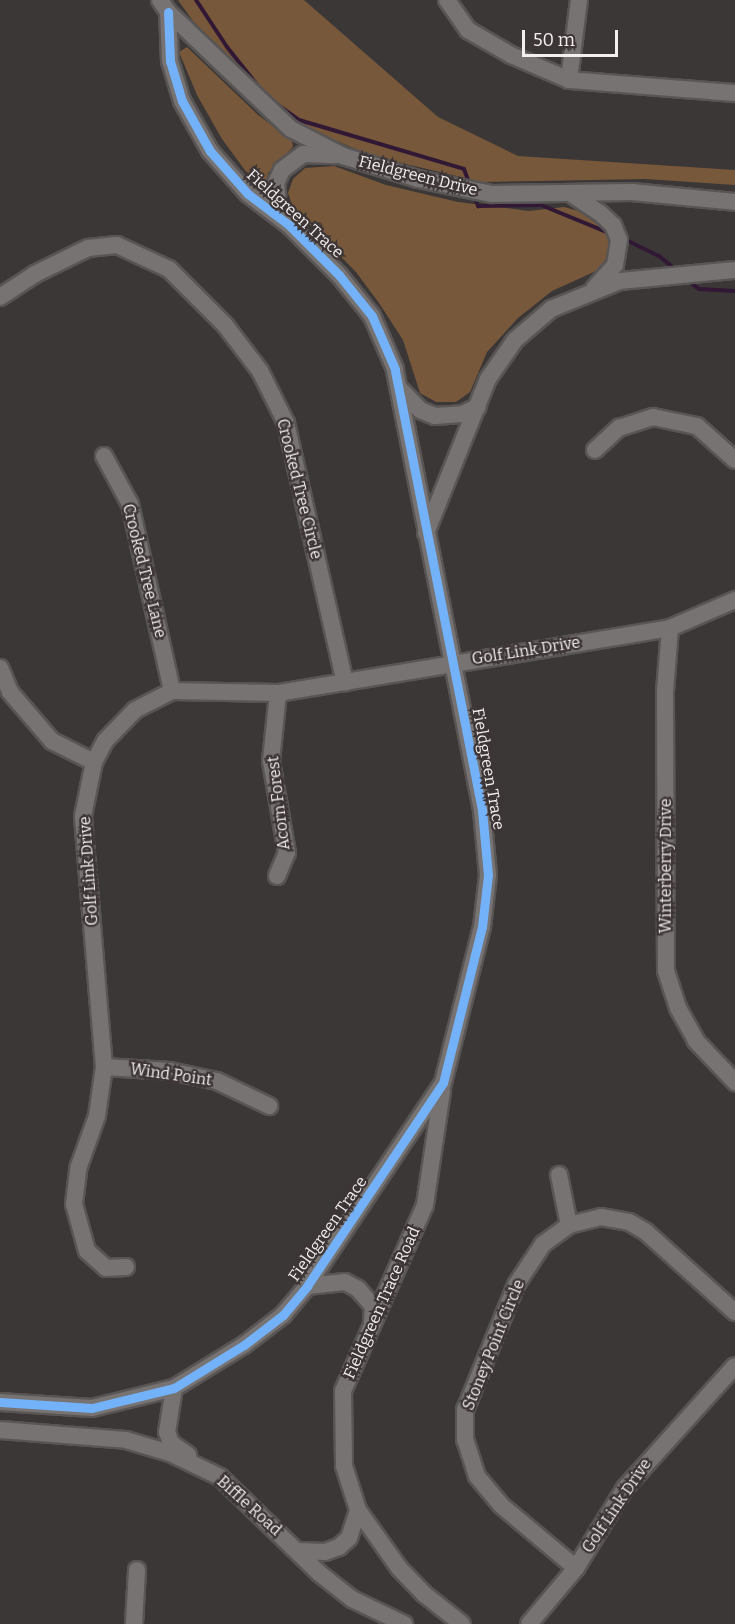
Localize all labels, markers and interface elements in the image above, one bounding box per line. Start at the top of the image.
scale bar [525,18,621,56]
text: 50 m [533,29,575,51]
street label: Fieldgreen Drive [356,152,480,200]
street label: Fieldgreen Trace [243,166,347,262]
street label: Crooked Tree Circle [272,417,326,561]
street label: Crooked Tree Lane [118,502,170,640]
street label: Golf Link Drive [470,633,582,669]
street label: Fieldgreen Trace [468,706,508,832]
street label: Acorn Forest [264,755,294,851]
street label: Winterberry Drive [656,799,676,933]
street label: Golf Link Drive [76,816,102,926]
street label: Wind Point [129,1060,213,1090]
street label: Fieldgreen Trace [285,1173,371,1285]
street label: Fieldgreen Trace Road [340,1224,424,1382]
street label: Stoney Point Circle [459,1277,529,1413]
street label: Golf Link Drive [578,1455,656,1557]
street label: Biffle Road [213,1472,285,1540]

